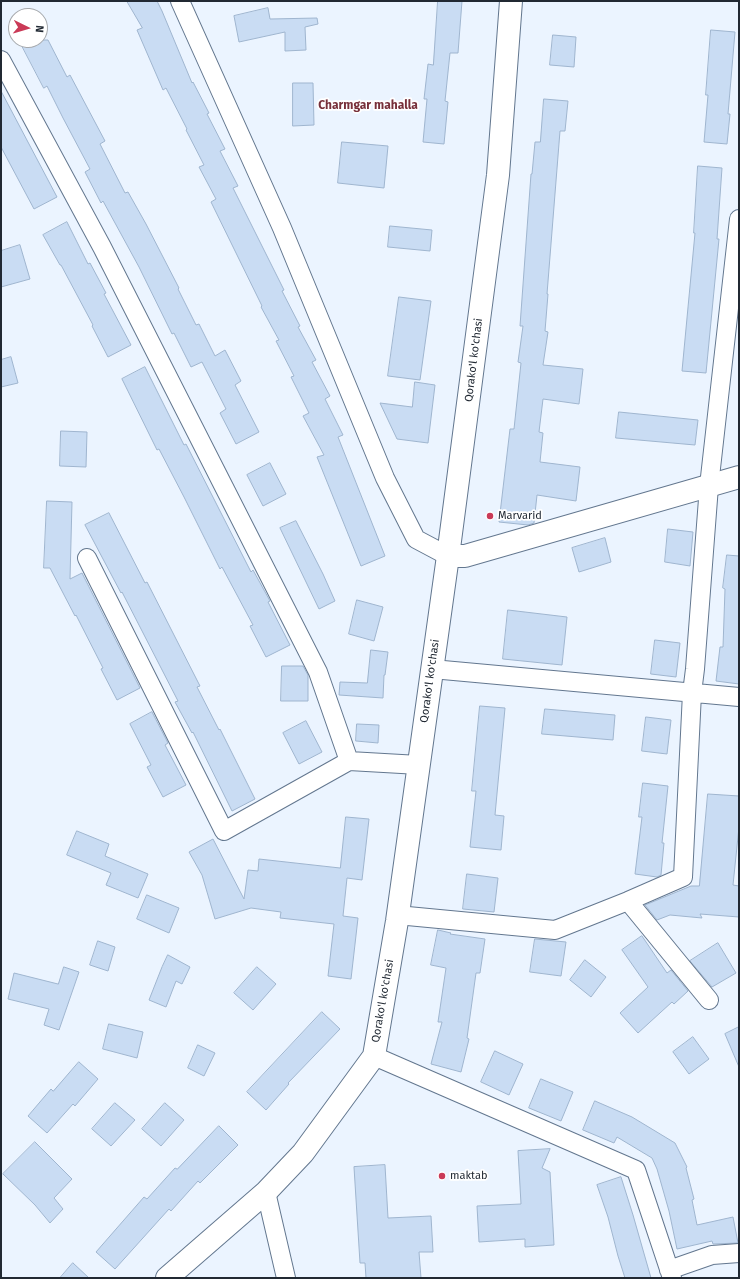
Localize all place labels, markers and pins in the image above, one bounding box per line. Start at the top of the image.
place label: Marvarid [498,509,542,523]
marker: Marvarid [485,511,495,521]
place label: maktab [450,1169,487,1183]
marker: maktab [437,1171,447,1181]

